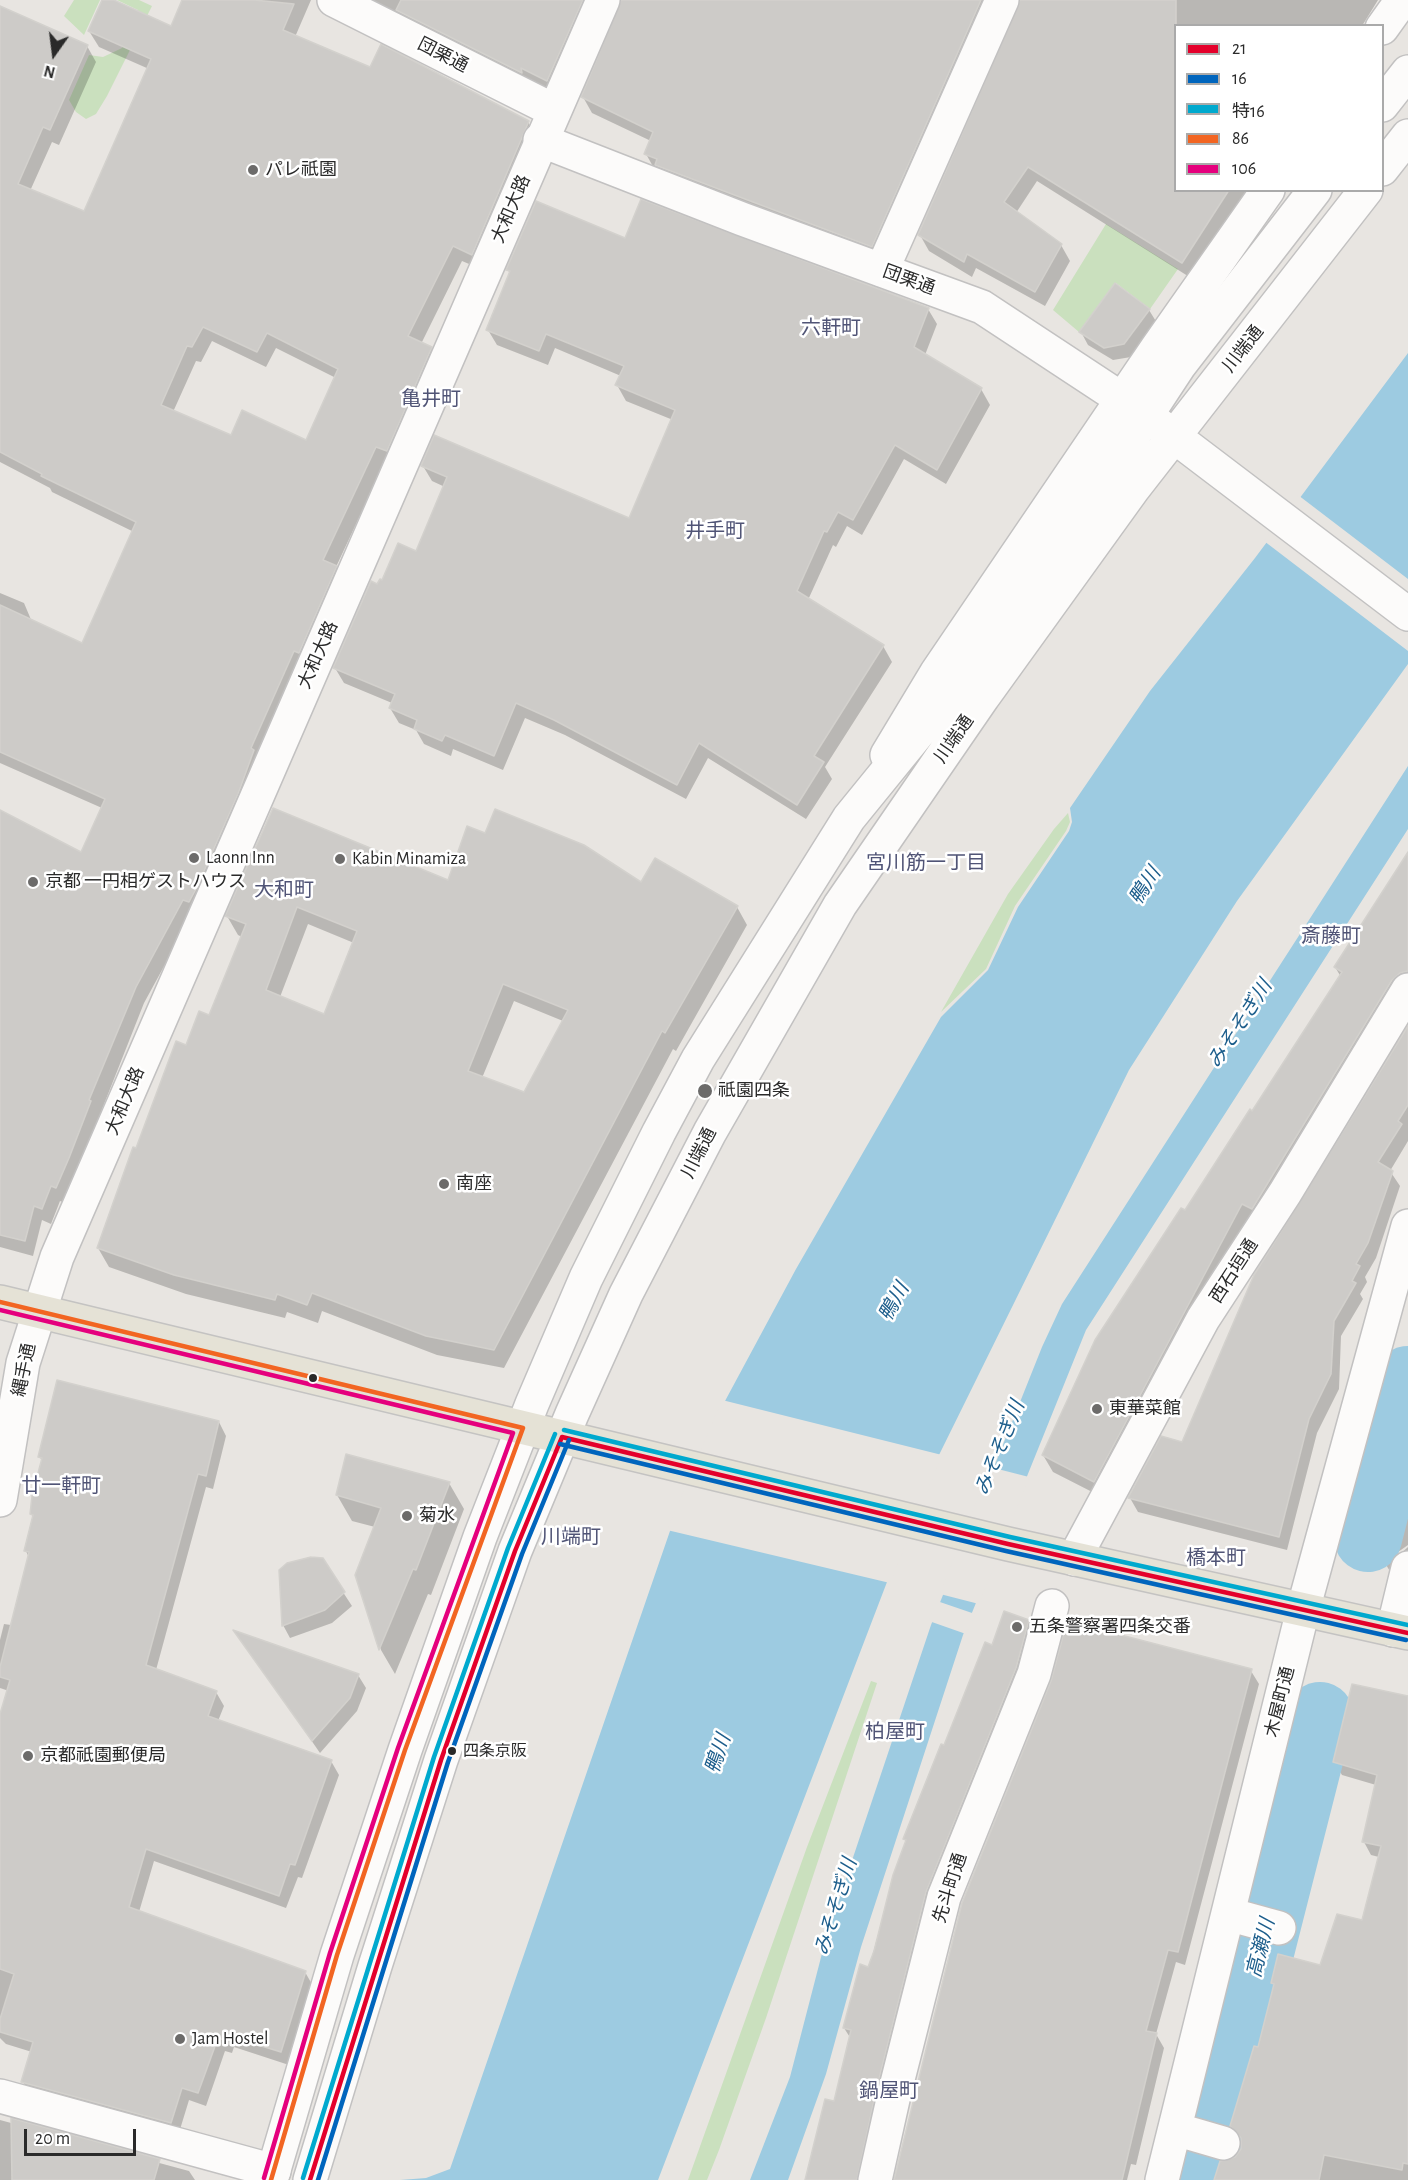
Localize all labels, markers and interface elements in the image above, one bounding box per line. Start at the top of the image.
north arrow [24,24,84,84]
legend [1174,24,1384,192]
street label: 団栗通 [414,33,472,77]
text: 21 [1232,40,1246,58]
text: N [42,62,57,81]
text: 16 [1232,70,1247,88]
text: 特16 [1232,103,1265,121]
text: 86 [1232,130,1249,148]
place label: パレ祇園 [265,159,337,181]
text: 106 [1232,160,1256,178]
marker: パレ祇園 [246,163,260,177]
street label: 大和大路 [487,172,535,246]
street label: 団栗通 [880,261,938,299]
district label: 六軒町 [801,316,861,340]
street label: 川端通 [1218,321,1268,377]
district label: 亀井町 [401,387,461,411]
district label: 井手町 [685,519,745,543]
street label: 大和大路 [293,618,343,692]
street label: 川端通 [930,711,978,767]
place label: Laonn Inn [206,847,275,869]
place label: Kabin Minamiza [352,848,466,870]
marker: Laonn Inn [187,851,201,865]
district label: 宮川筋一丁目 [866,851,986,875]
marker: Kabin Minamiza [333,852,347,866]
water label: 鴨川 [1124,863,1166,909]
place label: 京都 一円相ゲストハウス [45,871,246,893]
marker: 京都 一円相ゲストハウス [26,875,40,889]
district label: 大和町 [254,878,314,902]
district label: 斎藤町 [1301,924,1361,948]
water label: みそそぎ川 [1203,976,1277,1072]
street label: 大和大路 [101,1064,149,1138]
place label: 祇園四条 [718,1080,790,1102]
marker: 祇園四条 [696,1082,714,1100]
street label: 川端通 [677,1124,721,1182]
place label: 南座 [456,1173,492,1195]
marker: 南座 [437,1177,451,1191]
street label: 西石垣通 [1205,1235,1263,1307]
water label: 鴨川 [874,1279,914,1325]
street label: 縄手通 [8,1341,40,1399]
unlabelled marker [307,1372,319,1384]
water label: みそそぎ川 [970,1397,1030,1499]
place label: 東華菜館 [1109,1398,1181,1420]
marker: 東華菜館 [1090,1402,1104,1416]
district label: 廿一軒町 [21,1474,101,1498]
place label: 菊水 [419,1505,455,1527]
marker: 菊水 [400,1509,414,1523]
district label: 川端町 [541,1525,601,1549]
district label: 橋本町 [1186,1546,1246,1570]
place label: 五条警察署四条交番 [1029,1616,1191,1638]
marker: 五条警察署四条交番 [1010,1620,1024,1634]
street label: 木屋町通 [1261,1664,1299,1740]
district label: 柏屋町 [865,1720,925,1744]
water label: 鴨川 [700,1731,736,1777]
place label: 四条京阪 [463,1741,527,1761]
place label: 京都祇園郵便局 [40,1745,166,1767]
marker: 四条京阪 [446,1745,458,1757]
marker: 京都祇園郵便局 [21,1749,35,1763]
street label: 先斗町通 [929,1850,971,1926]
water label: みそそぎ川 [810,1856,862,1958]
water label: 高瀬川 [1242,1916,1280,1980]
place label: Jam Hostel [192,2028,268,2050]
marker: Jam Hostel [173,2032,187,2046]
district label: 鍋屋町 [859,2079,919,2103]
scale bar [27,2117,140,2155]
text: 20 m [35,2130,70,2148]

